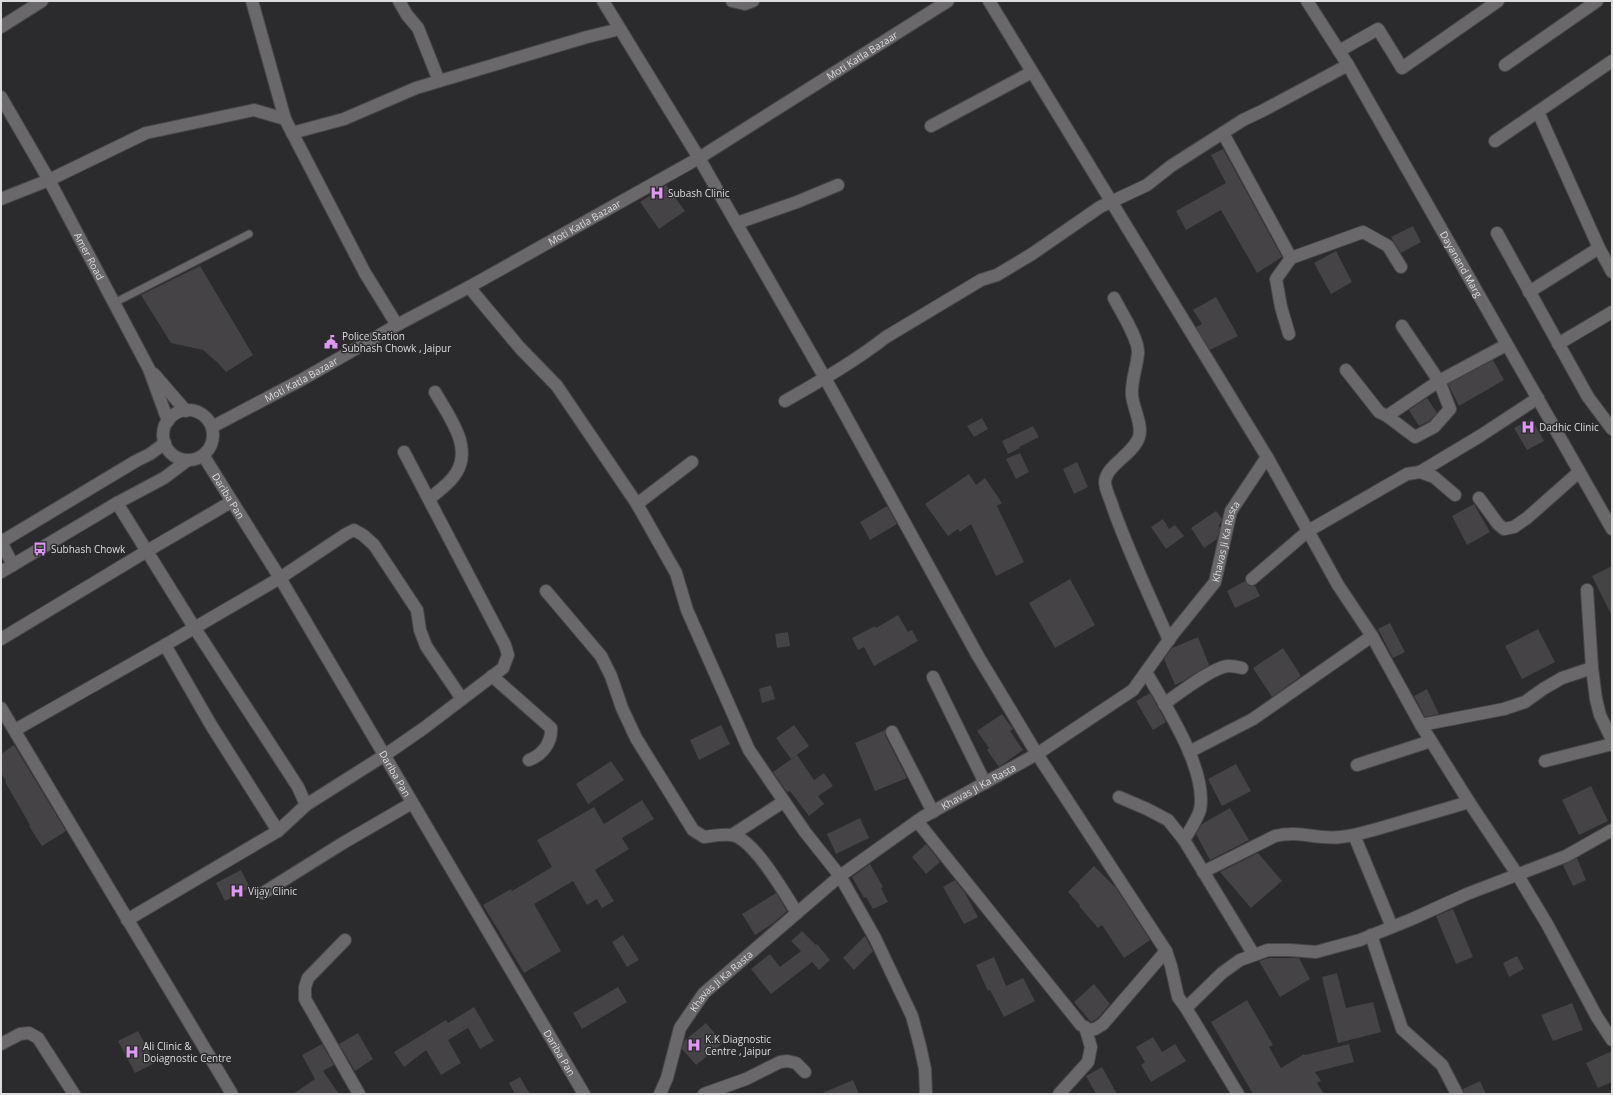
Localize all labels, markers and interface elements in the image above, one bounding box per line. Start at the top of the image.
street label: Moti Katla Bazaar [824,28,900,83]
hospital icon: Subash Clinic [649,185,665,201]
place label: Subash Clinic [668,186,730,200]
street label: Moti Katla Bazaar [545,196,623,248]
street label: Dayanand Marg [1437,228,1486,300]
street label: Amer Road [71,230,108,282]
place label: Police Station Subhash Chowk , Jaipur [342,329,451,355]
public building icon: Police Station Subhash Chowk , Jaipur [323,334,339,350]
street label: Moti Katla Bazaar [262,354,340,405]
hospital icon: Dadhic Clinic [1520,419,1536,435]
place label: Dadhic Clinic [1539,420,1599,434]
street label: Dariba Pan [209,470,248,521]
street label: Khavas Ji Ka Rasta [1208,498,1243,583]
bus stop icon: Subhash Chowk [32,541,48,557]
place label: Subhash Chowk [51,542,126,556]
street label: Dariba Pan [376,748,414,799]
street label: Khavas Ji Ka Rasta [938,760,1018,813]
hospital icon: Vijay Clinic [229,883,245,899]
place label: Vijay Clinic [248,884,297,898]
street label: Khavas Ji Ka Rasta [686,947,756,1015]
street label: Dariba Pan [541,1027,579,1078]
place label: K.K Diagnostic Centre , Jaipur [705,1032,771,1058]
hospital icon: K.K Diagnostic Centre , Jaipur [686,1037,702,1053]
place label: Ali Clinic & Doiagnostic Centre [143,1039,232,1065]
hospital icon: Ali Clinic & Doiagnostic Centre [124,1044,140,1060]

